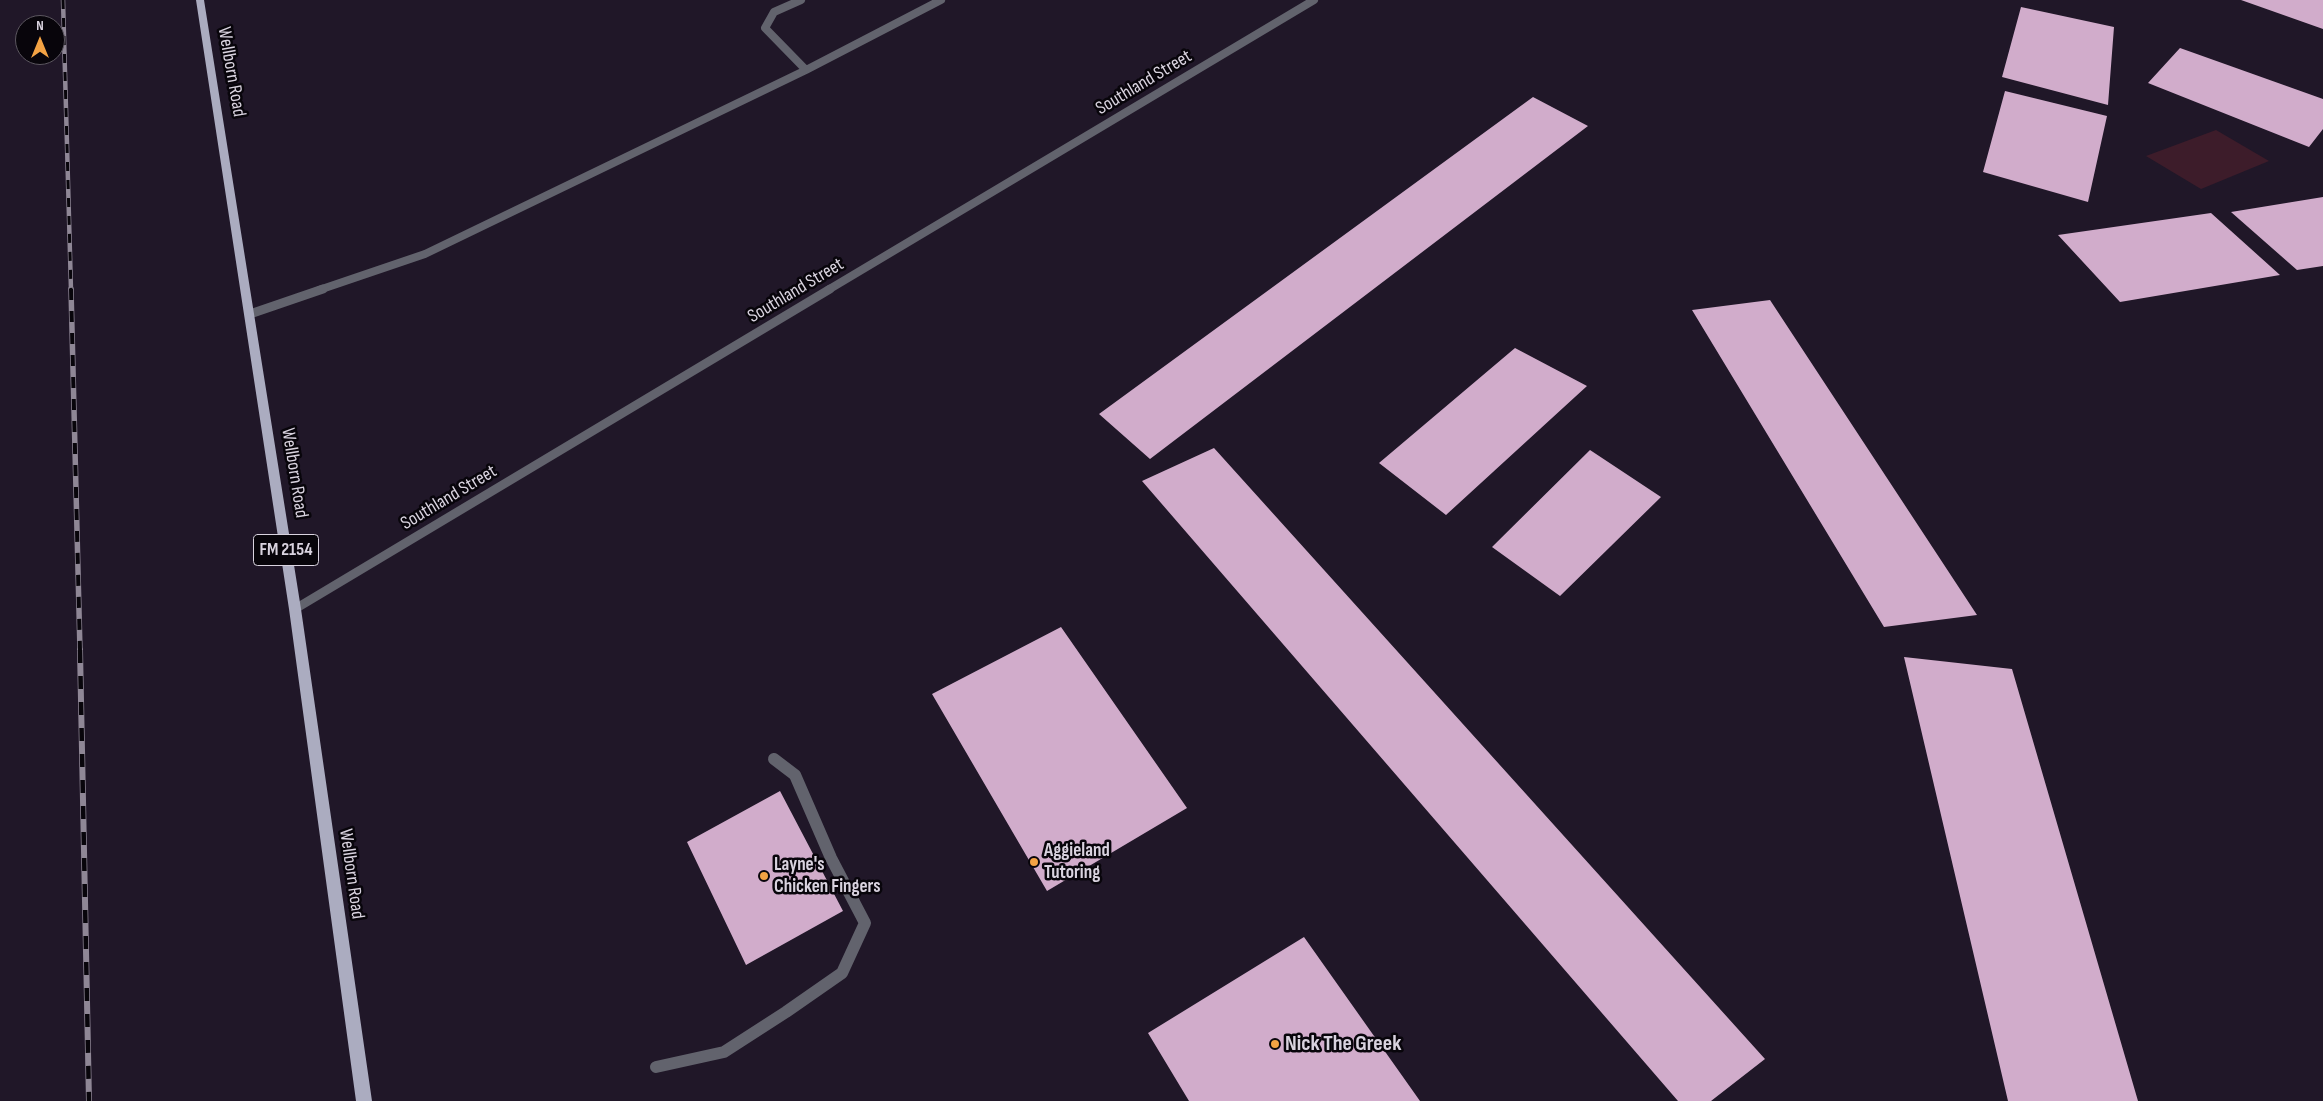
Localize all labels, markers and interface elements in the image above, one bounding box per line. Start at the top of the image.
north arrow [15,15,65,65]
text: N [36,17,44,34]
street label: Wellborn Road [212,25,250,119]
street label: Southland Street [1092,45,1196,121]
street label: Southland Street [744,253,848,329]
street label: Wellborn Road [276,426,312,520]
street label: Southland Street [397,460,501,536]
road number: FM 2154 [254,534,318,566]
street label: Wellborn Road [333,827,369,921]
place label: Aggieland Tutoring [1044,840,1110,884]
place label: Layne's Chicken Fingers [774,854,881,898]
marker: Aggieland Tutoring [1028,856,1040,868]
marker: Layne's Chicken Fingers [758,870,770,882]
place label: Nick The Greek [1285,1031,1401,1057]
marker: Nick The Greek [1269,1038,1281,1050]

